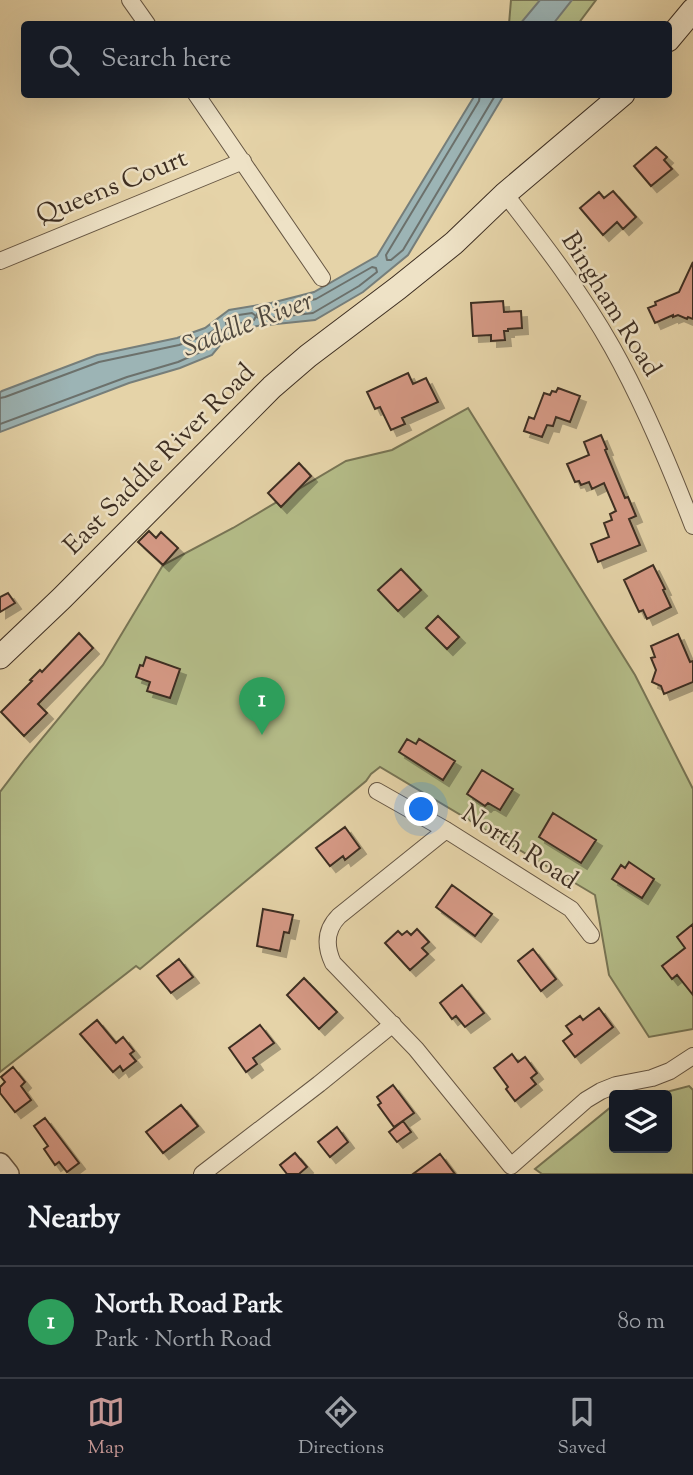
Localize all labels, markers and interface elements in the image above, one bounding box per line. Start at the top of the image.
search box [21,21,672,98]
icon: search [45,41,83,79]
text: Search here [101,41,231,78]
street label: Queens Court [31,141,193,235]
street label: Bingham Road [551,226,669,385]
water label: Saddle River [177,282,320,368]
street label: East Saddle River Road [56,356,264,564]
pin: 1 [239,677,285,735]
your location [404,792,438,826]
street label: North Road [453,796,585,900]
map controls [609,1090,672,1153]
button: layers [609,1090,672,1153]
text: Nearby [28,1198,120,1241]
text: North Road Park [95,1287,283,1324]
text: 1 [47,1306,55,1339]
text: 80 m [617,1306,665,1339]
text: Park · North Road [95,1324,272,1357]
tab: Map [87,1393,125,1462]
tab: Directions [298,1393,384,1462]
tab: Saved [557,1393,606,1462]

